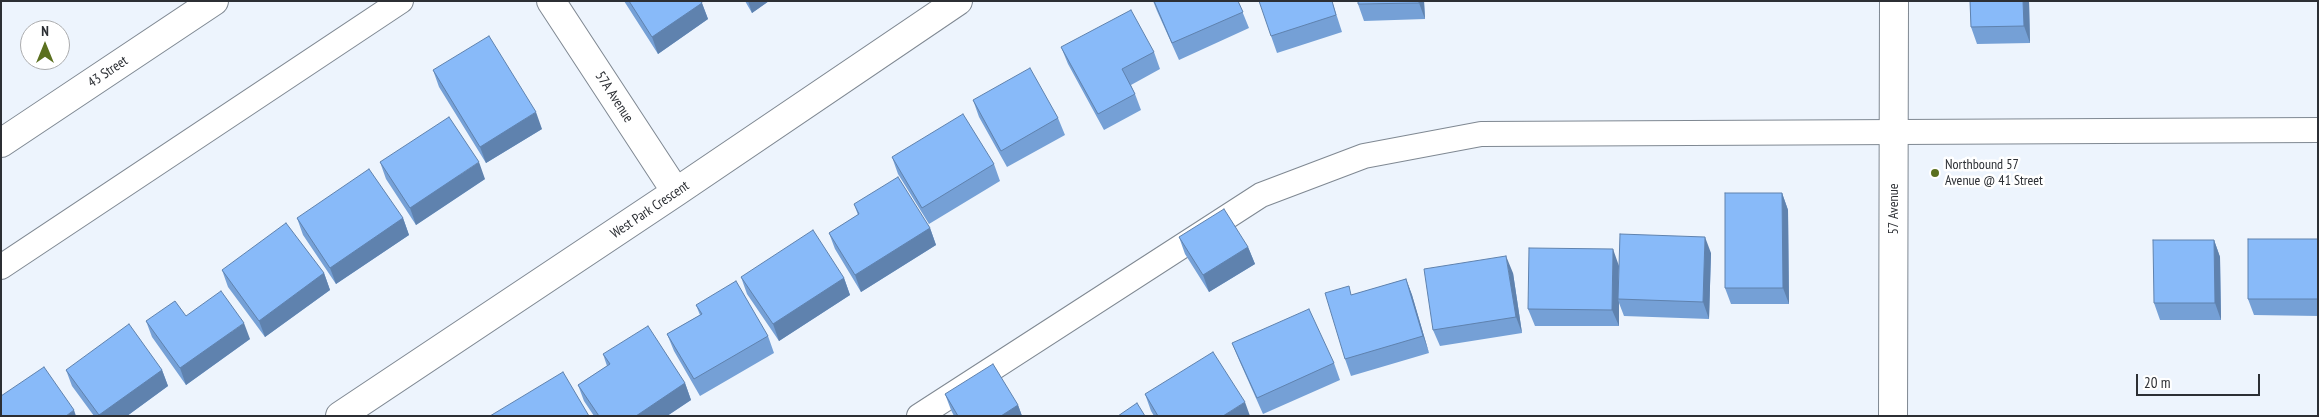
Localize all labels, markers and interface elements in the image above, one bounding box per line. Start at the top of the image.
north arrow [20,20,70,70]
text: N [41,22,49,40]
street label: 43 Street [85,53,131,91]
street label: 57A Avenue [591,68,637,126]
place label: Northbound 57 Avenue @ 41 Street [1945,157,2043,190]
marker: Northbound 57 Avenue @ 41 Street [1929,167,1941,179]
street label: West Park Crescent [608,178,692,242]
street label: 57 Avenue [1886,184,1902,234]
scale bar [2139,364,2263,396]
text: 20 m [2144,373,2170,392]

